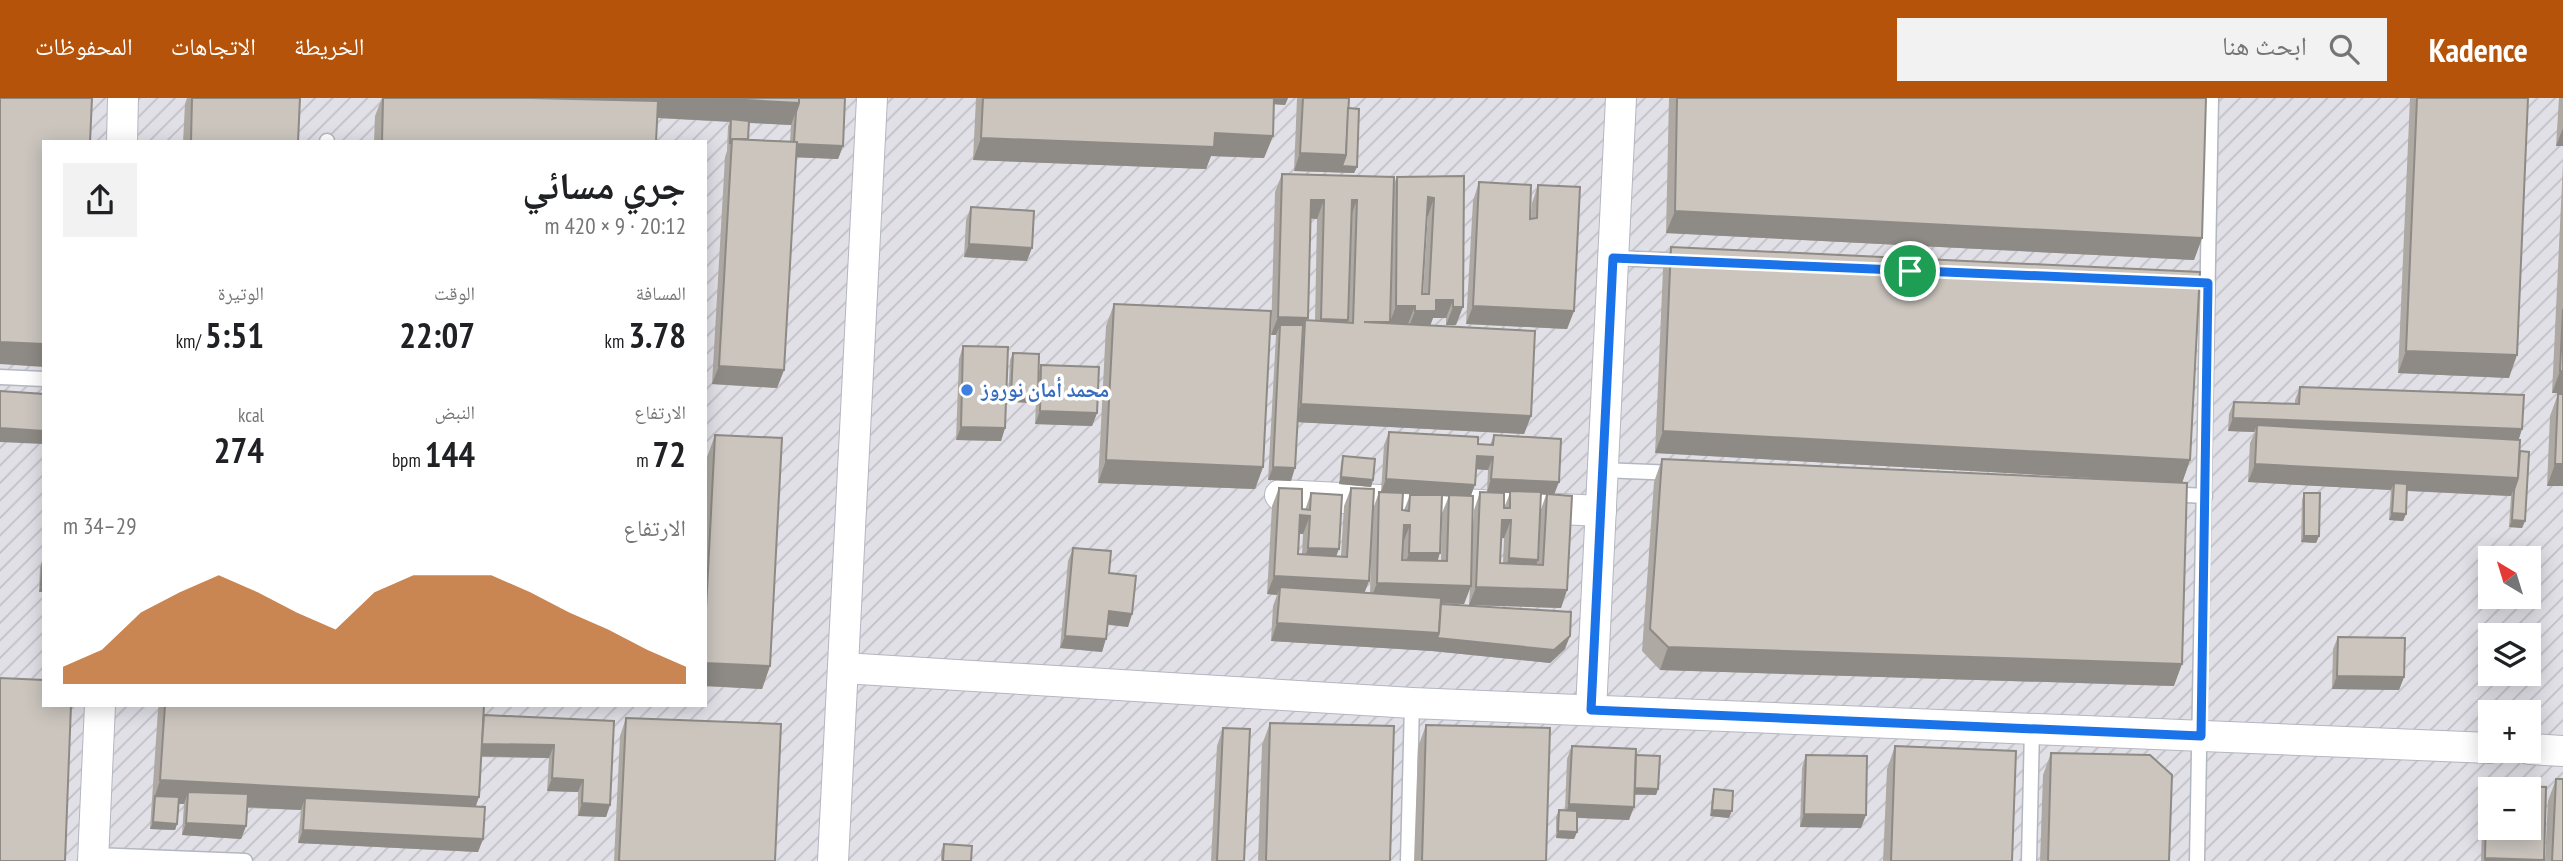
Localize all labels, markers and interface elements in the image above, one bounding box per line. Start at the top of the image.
search box [1897,18,2387,81]
text: Kadence [2429,28,2528,71]
text: ابحث هنا [2222,29,2307,62]
icon: search [2325,30,2363,68]
text: المحفوظات [35,31,133,62]
text: الاتجاهات [171,31,256,62]
text: الخريطة [294,31,365,62]
text: جري مسائي [522,160,686,209]
button: share [63,163,137,237]
text: 20:12 · 9 × 420 m [545,211,686,240]
pin [1880,241,1940,301]
icon: arrive [1891,252,1929,290]
text: الوتيرة [218,281,264,305]
text: الوقت [434,281,475,305]
text: المسافة [636,281,686,305]
text: 5:51 [205,312,264,358]
text: 22:07 [399,312,475,358]
text: 3.78 [628,312,686,358]
text: /km [176,329,205,353]
text: km [605,329,628,353]
place label: محمد أمان نوروز [980,376,1109,403]
marker: محمد أمان نوروز [959,382,975,398]
text: النبض [434,400,475,424]
text: الارتفاع [634,400,686,424]
text: kcal [238,403,264,427]
text: 274 [214,427,264,473]
text: 144 [425,431,475,477]
text: 72 [653,431,686,477]
text: bpm [392,448,425,472]
text: m [636,448,653,472]
text: 29–34 m [63,511,136,540]
text: الارتفاع [623,513,686,542]
north arrow [2478,546,2541,609]
map controls [2478,546,2541,840]
button: layers [2478,623,2541,686]
button: + [2478,700,2541,763]
button: − [2478,777,2541,840]

